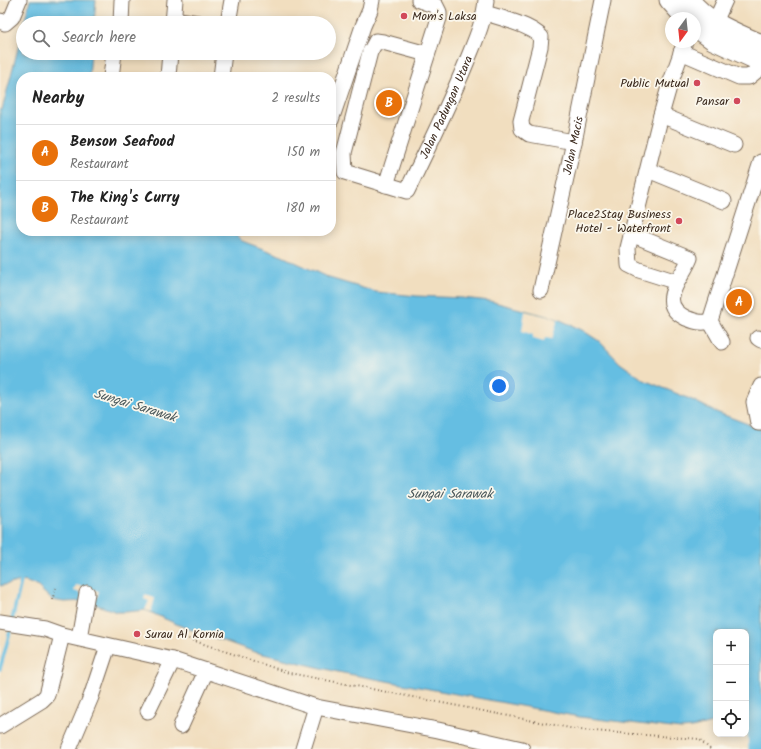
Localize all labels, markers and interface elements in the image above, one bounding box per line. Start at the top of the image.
place label: Mom's Laksa [412,7,477,26]
marker: Mom's Laksa [399,11,409,21]
north arrow [665,12,701,48]
search box [16,16,336,60]
text: Search here [62,26,136,50]
icon: search [30,27,52,49]
street label: Jalan Padungan Utara [415,52,478,162]
place label: Public Mutual [620,74,689,93]
marker: Public Mutual [692,78,702,88]
text: Nearby [32,85,84,112]
text: 2 results [272,88,320,109]
pin: B [376,88,402,118]
place label: Pansar [696,92,730,111]
marker: Pansar [732,96,742,106]
street label: Jalan Macis [557,115,589,177]
text: Benson Seafood [70,130,174,154]
text: A [41,142,49,163]
text: 150 m [287,142,320,163]
text: Restaurant [70,154,129,175]
text: The King's Curry [70,186,179,210]
text: B [41,198,49,219]
text: 180 m [286,198,320,219]
place label: Place2Stay Business Hotel - Waterfront [568,205,671,238]
text: Restaurant [70,210,129,231]
marker: Place2Stay Business Hotel - Waterfront [674,216,684,226]
pin: A [726,287,752,317]
your location [489,376,509,396]
water label: Sungai Sarawak [91,384,181,429]
water label: Sungai Sarawak [407,484,494,505]
place label: Surau Al Kornia [145,625,224,644]
marker: Surau Al Kornia [132,629,142,639]
map controls [713,629,749,737]
button: + [713,629,749,665]
button: − [713,665,749,701]
button: locate [713,701,749,737]

